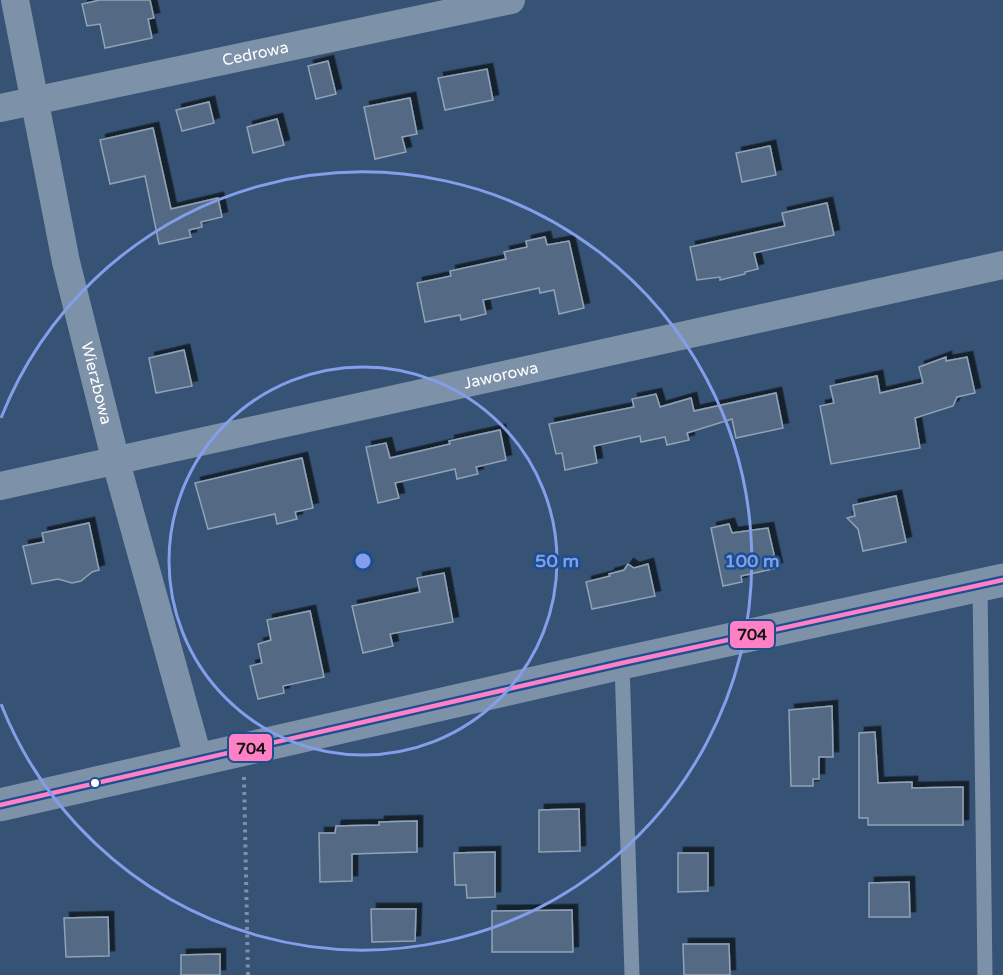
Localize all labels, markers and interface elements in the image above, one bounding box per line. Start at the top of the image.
street label: Cedrowa [220,37,290,71]
street label: Wierzbowa [76,340,116,427]
street label: Jaworowa [462,358,540,394]
text: 50 m [535,550,579,572]
text: 100 m [724,550,780,572]
centre of rings [353,551,373,571]
line badge: 704 [729,620,775,649]
text: 704 [737,625,767,645]
line badge: 704 [228,733,273,762]
text: 704 [236,739,266,759]
unlabelled marker [89,777,101,789]

